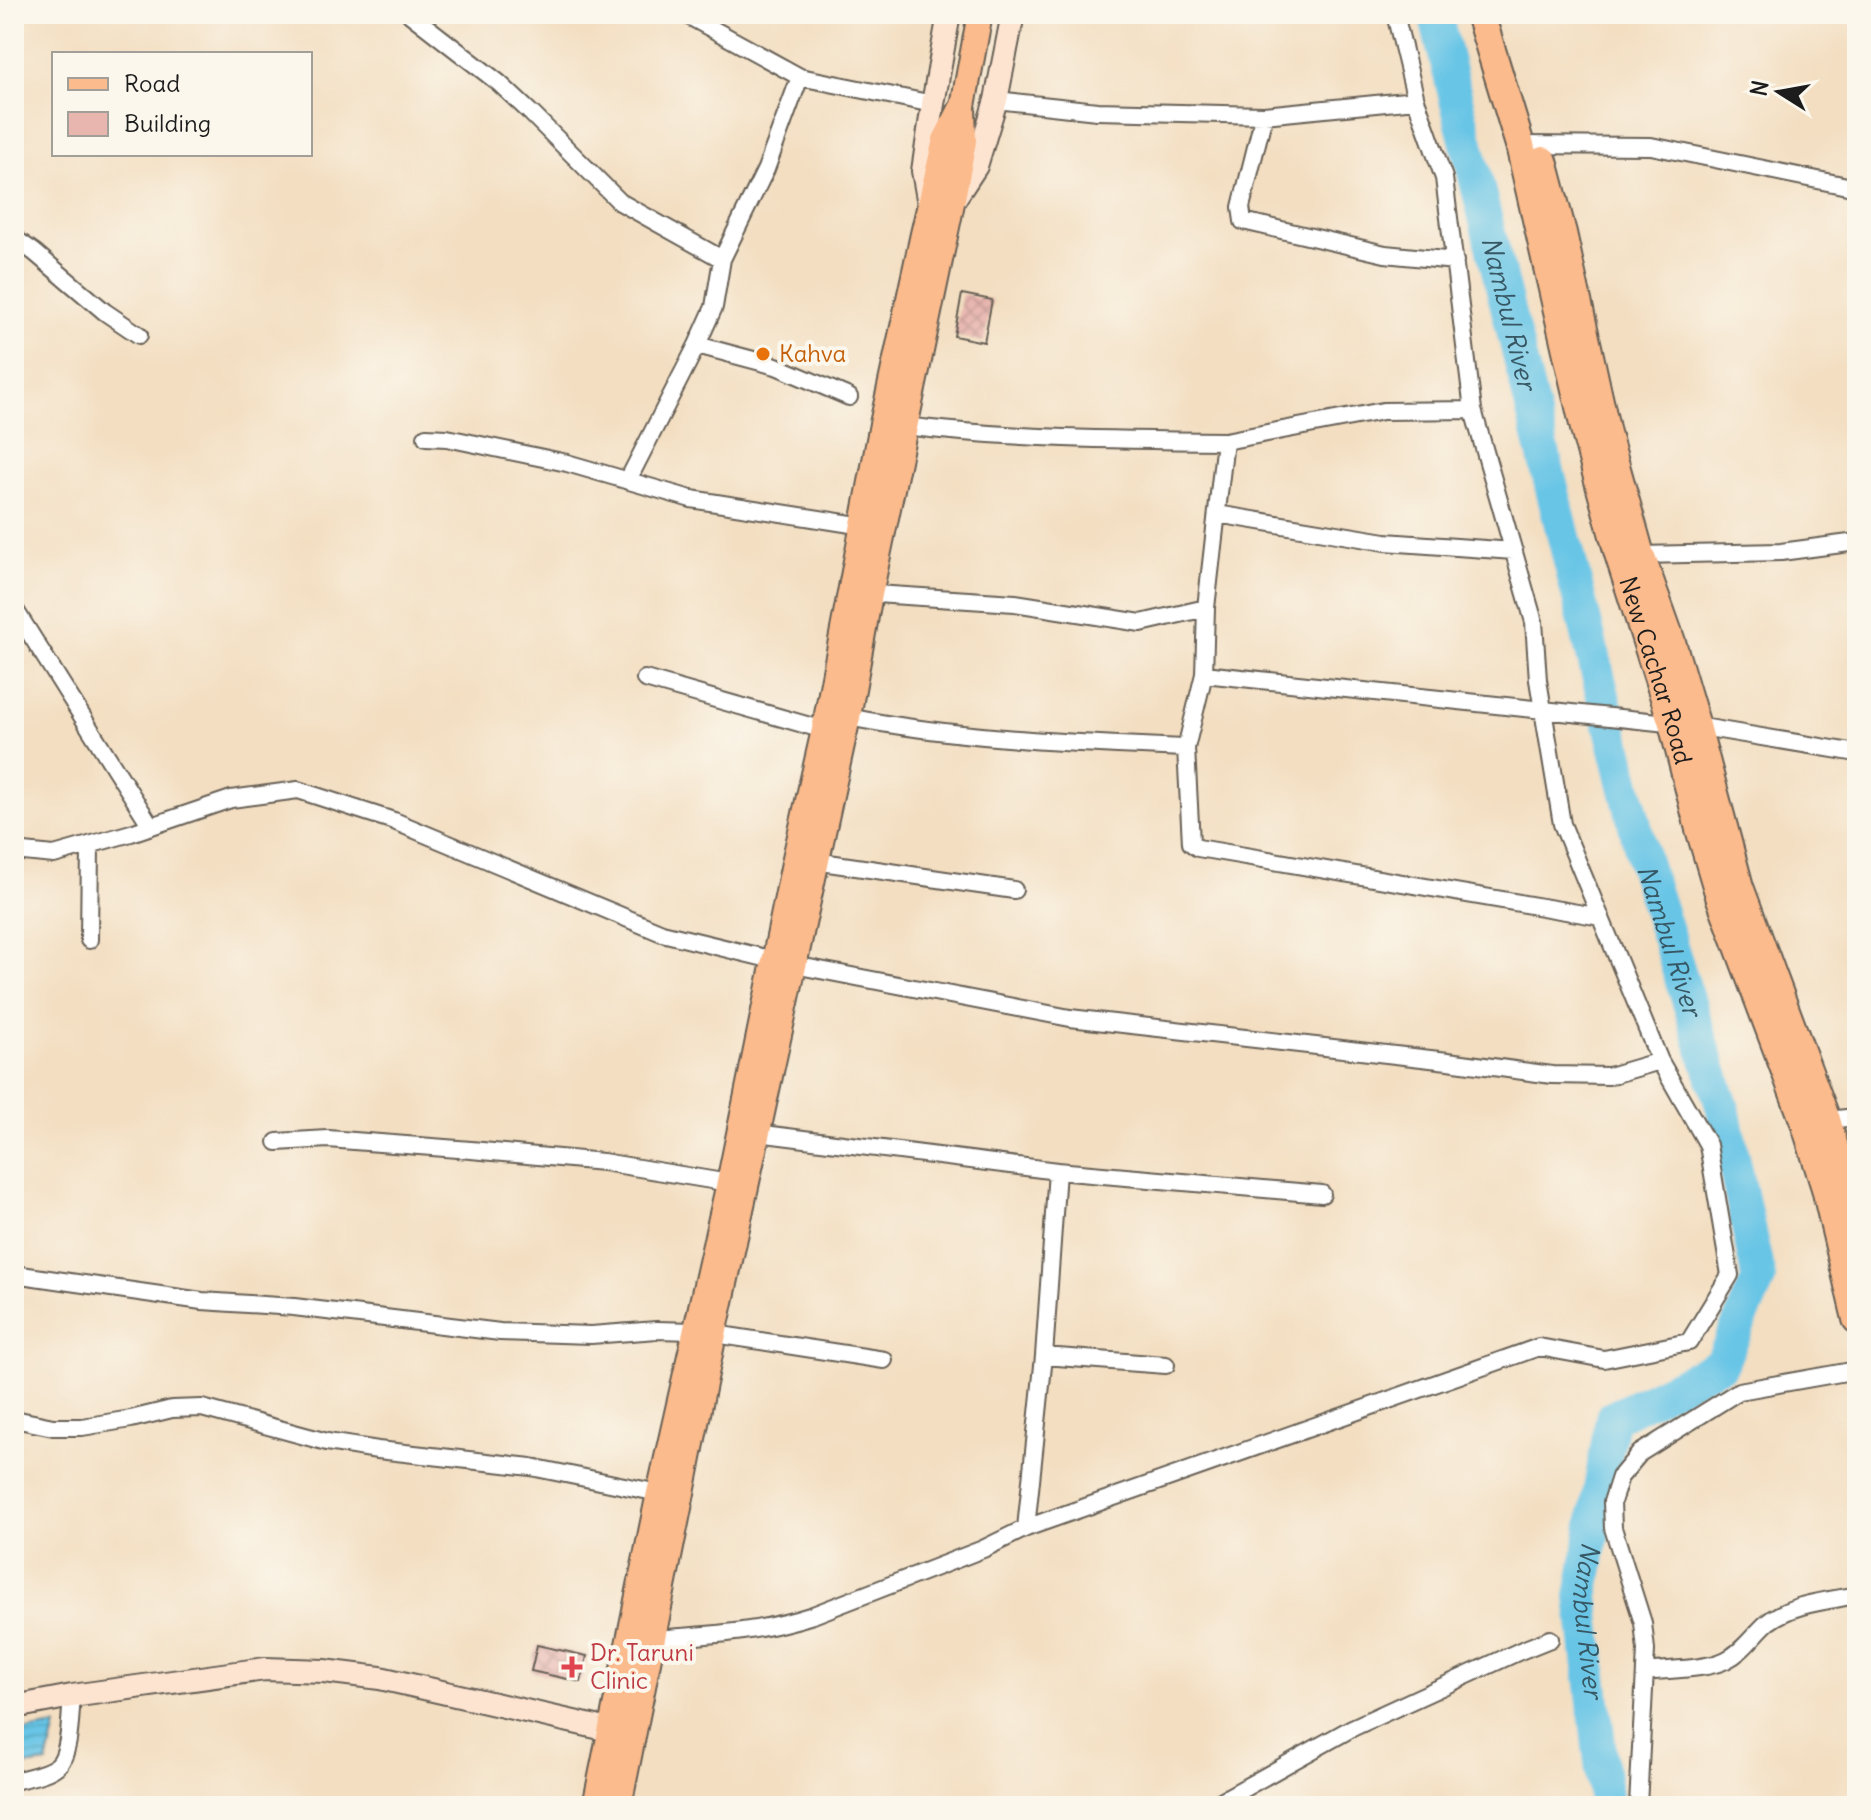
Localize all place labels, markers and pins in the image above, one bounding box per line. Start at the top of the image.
place label: Kahva [779,338,846,368]
marker: Kahva [754,345,772,363]
place label: Dr. Taruni Clinic [590,1637,694,1695]
marker: Dr. Taruni Clinic [561,1656,583,1678]

